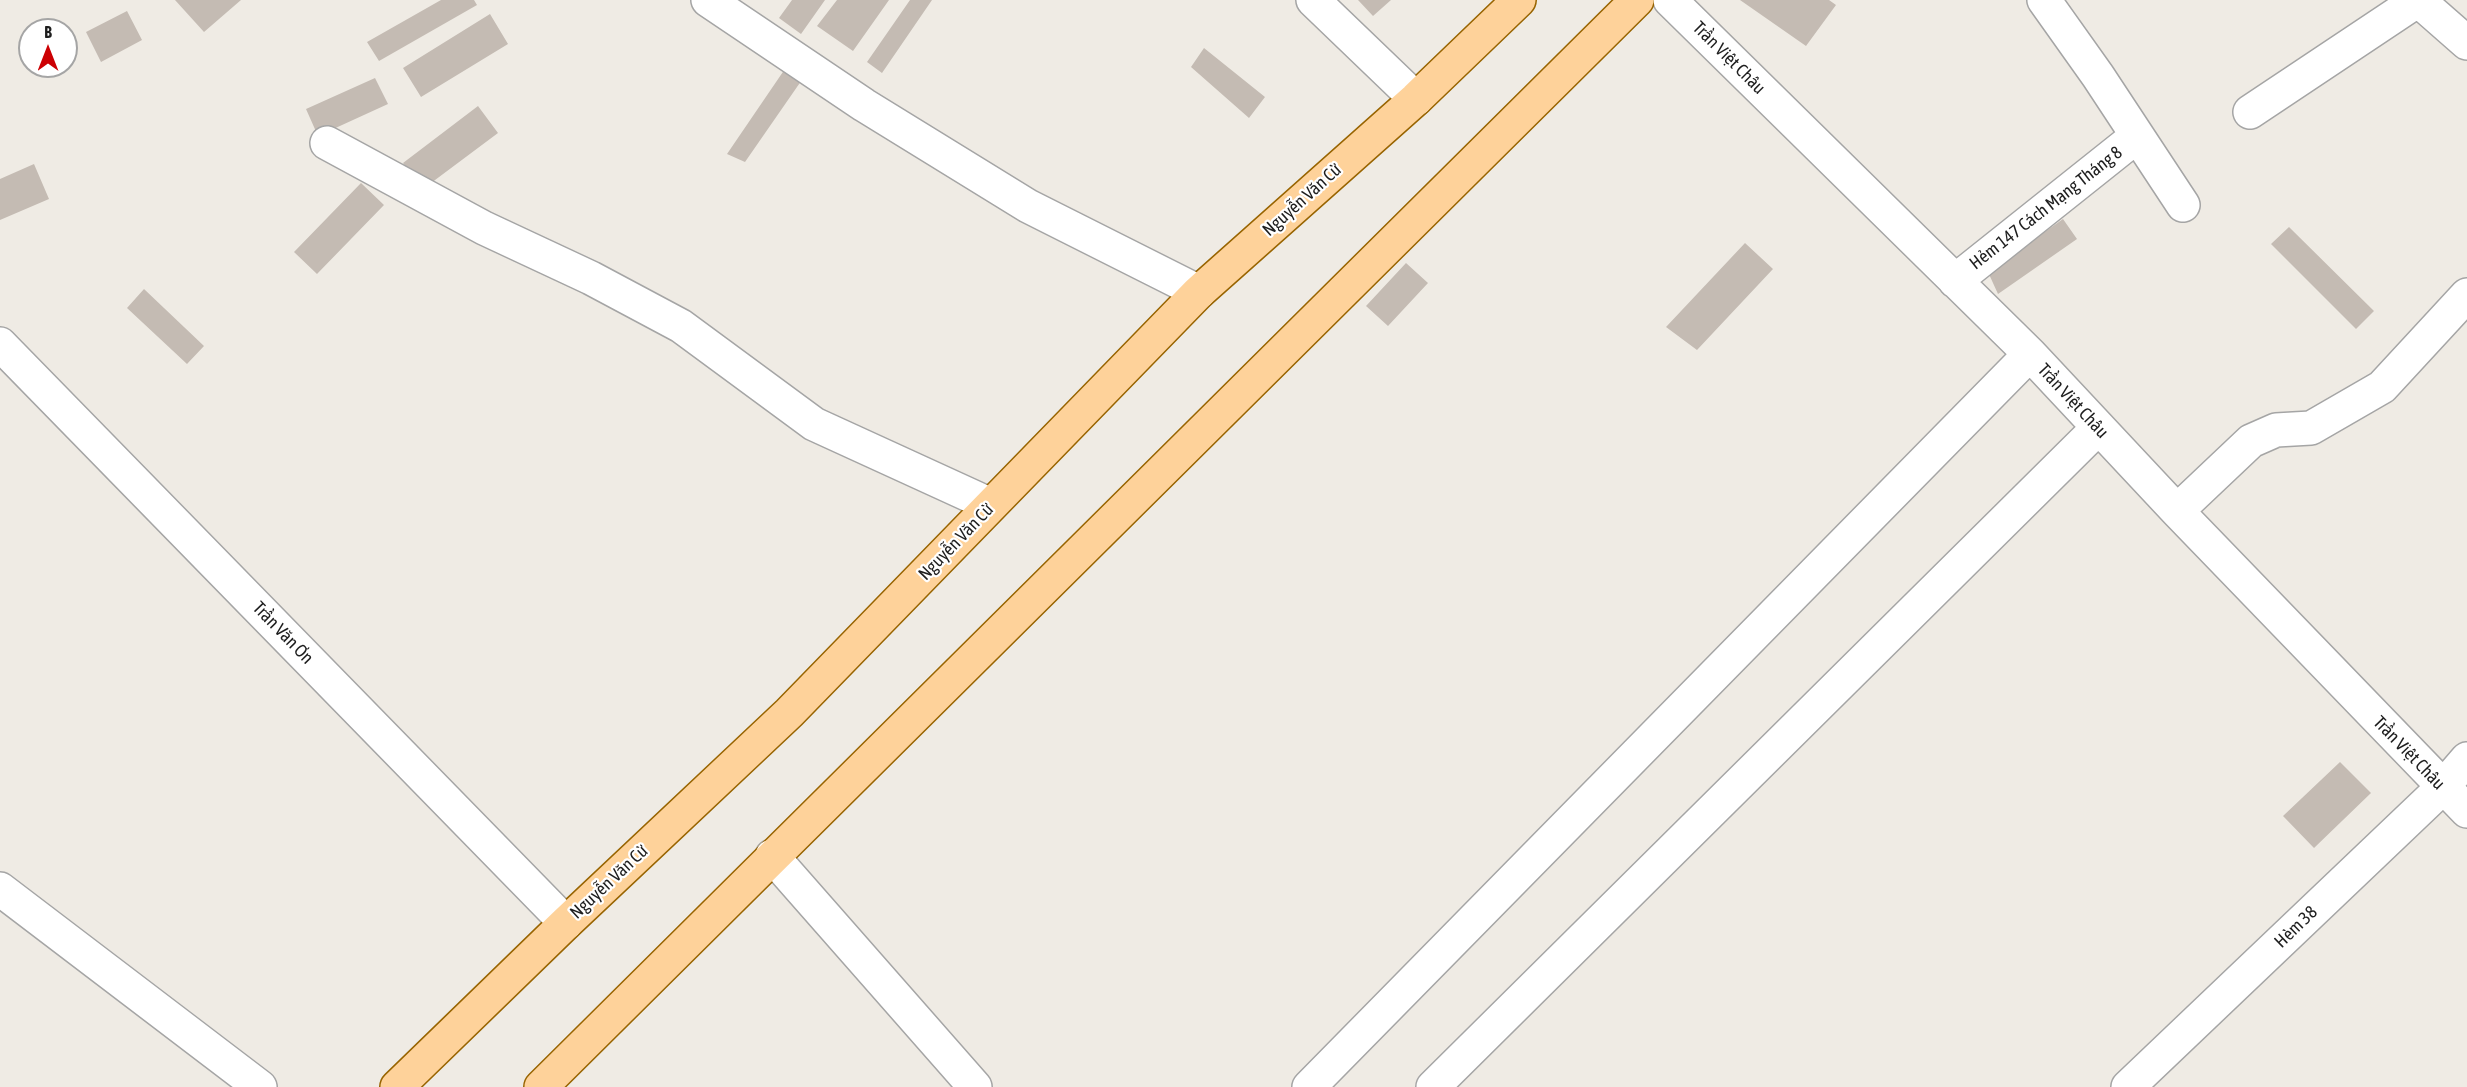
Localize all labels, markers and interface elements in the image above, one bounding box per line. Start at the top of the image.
street label: Trần Việt Châu [1688,17,1770,99]
north arrow [18,18,78,78]
text: B [44,23,52,41]
street label: Hẻm 147 Cách Mạng Tháng 8 [1965,142,2127,274]
street label: Nguyễn Văn Cừ [1258,159,1346,241]
street label: Trần Việt Châu [2033,359,2113,443]
street label: Nguyễn Văn Cừ [914,499,998,585]
street label: Trần Văn Ơn [248,597,318,669]
street label: Trần Việt Châu [2369,712,2449,794]
street label: Nguyễn Văn Cừ [566,841,652,923]
street label: Hèm 38 [2270,902,2322,952]

